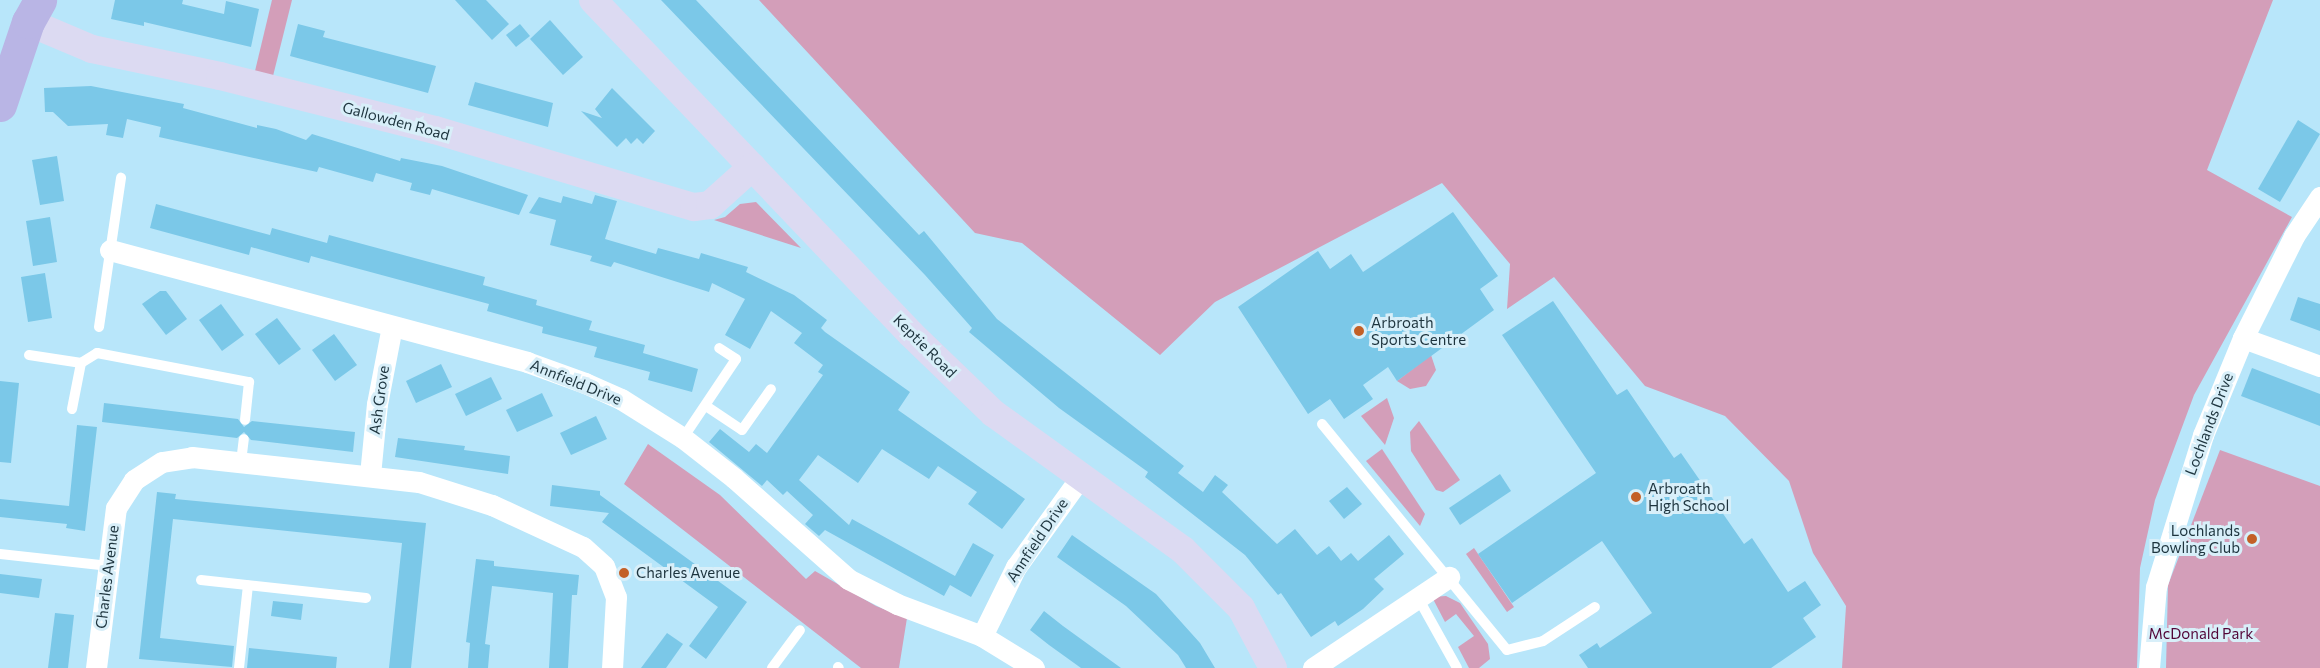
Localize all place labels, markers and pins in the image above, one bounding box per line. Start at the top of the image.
place label: Arbroath Sports Centre [1371,313,1466,348]
marker: Arbroath Sports Centre [1352,324,1366,338]
place label: Arbroath High School [1648,479,1729,514]
marker: Arbroath High School [1629,490,1643,504]
place label: Lochlands Bowling Club [2151,521,2240,556]
marker: Lochlands Bowling Club [2245,532,2259,546]
place label: Charles Avenue [636,564,740,582]
marker: Charles Avenue [617,566,631,580]

